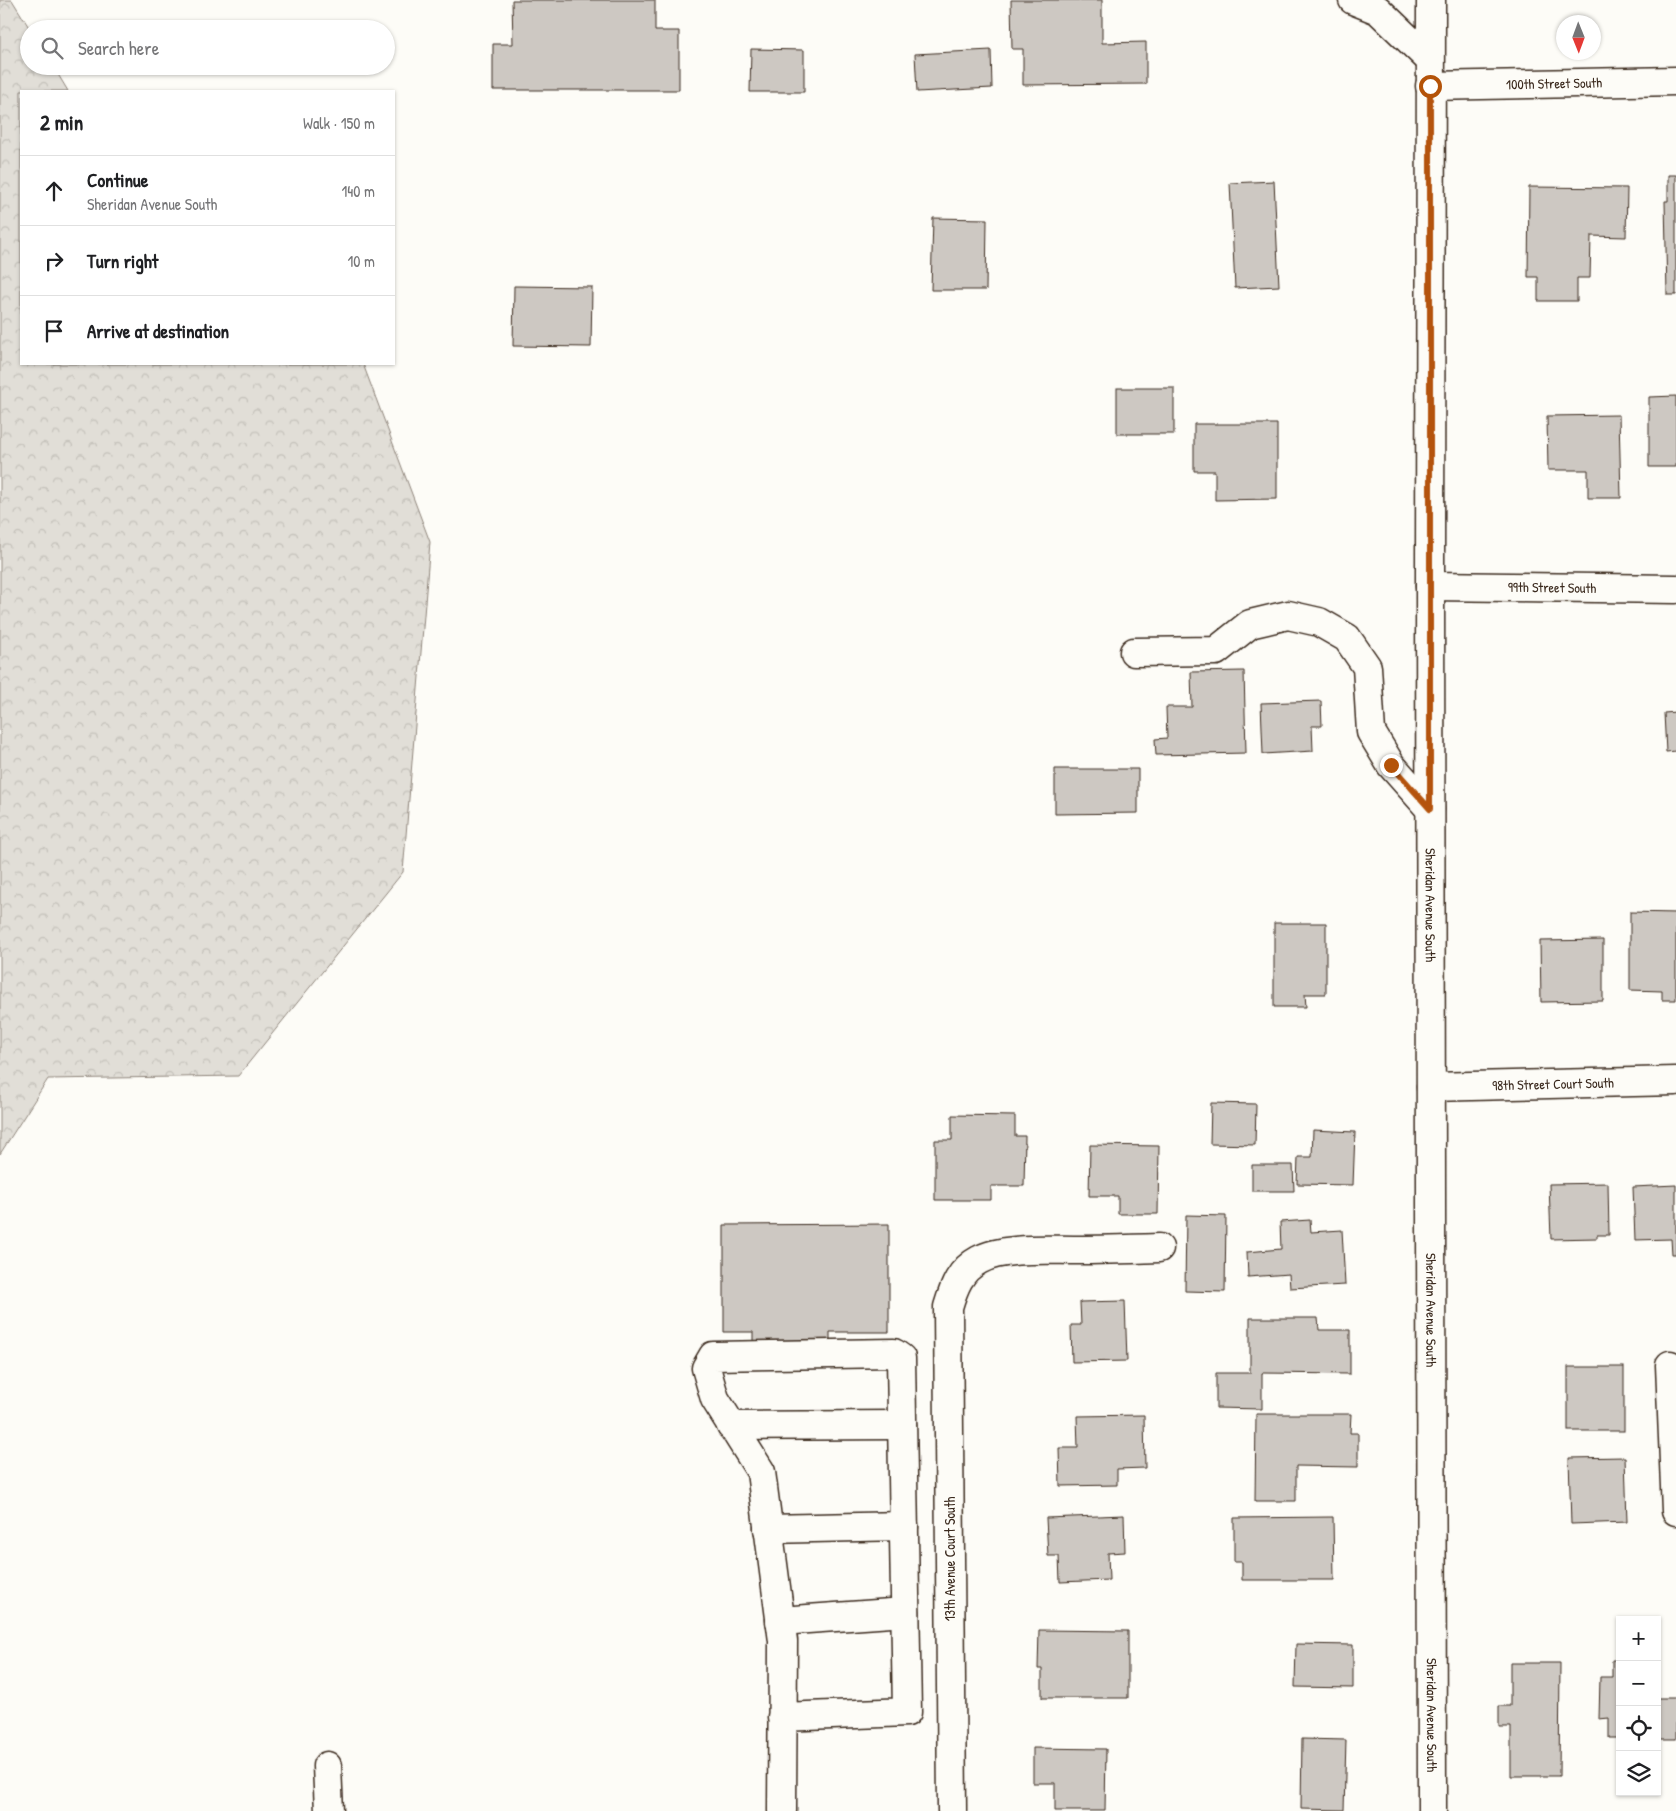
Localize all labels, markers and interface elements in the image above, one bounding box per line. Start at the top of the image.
north arrow [1556,15,1601,60]
search box [20,20,395,75]
icon: search [38,34,66,62]
text: Search here [78,35,159,61]
street label: 100th Street South [1506,73,1602,93]
route start [1419,75,1442,98]
text: 2 min [40,108,83,137]
text: Walk · 150 m [303,112,375,134]
text: Continue [87,167,148,193]
icon: ahead [40,177,68,205]
text: 140 m [341,180,375,202]
text: Sheridan Avenue South [87,193,217,215]
icon: right [40,247,68,275]
text: Turn right [87,248,158,274]
text: 10 m [347,250,375,272]
icon: arrive [40,317,68,345]
text: Arrive at destination [87,318,229,344]
street label: 99th Street South [1508,577,1596,597]
route end [1380,754,1403,777]
street label: Sheridan Avenue South [1421,848,1441,962]
street label: 98th Street Court South [1492,1073,1614,1095]
street label: Sheridan Avenue South [1422,1253,1441,1367]
street label: 13th Avenue Court South [940,1497,959,1621]
map controls [1616,1616,1661,1796]
button: + [1616,1616,1661,1661]
street label: Sheridan Avenue South [1423,1658,1442,1772]
button: − [1616,1661,1661,1706]
button: locate [1616,1706,1661,1751]
button: layers [1616,1751,1661,1796]

